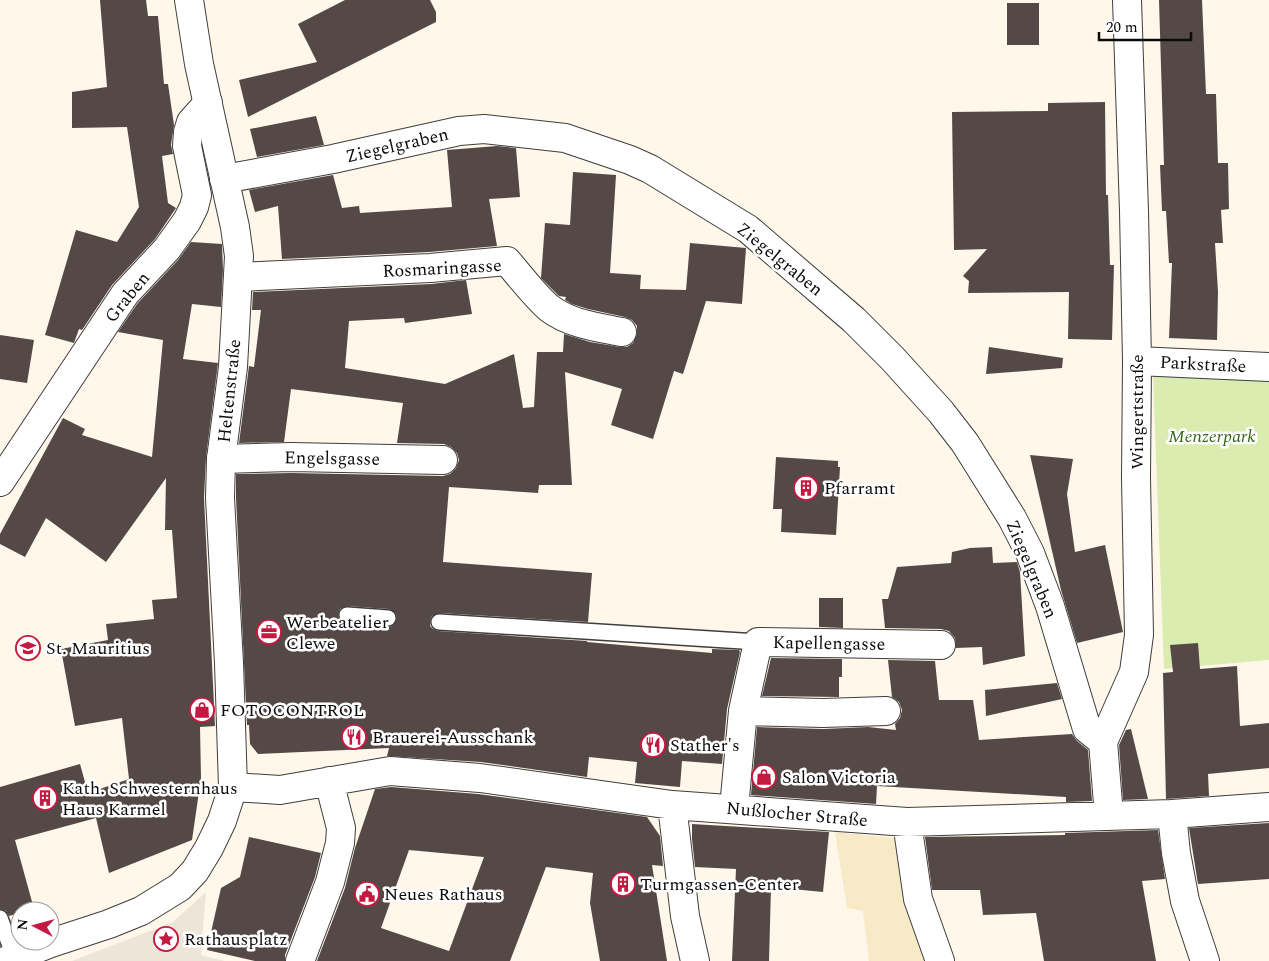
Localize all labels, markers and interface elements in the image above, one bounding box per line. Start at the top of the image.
scale bar [1099,10,1192,42]
text: 20 m [1106,16,1138,39]
street label: Ziegelgraben [343,121,451,170]
street label: Ziegelgraben [731,216,829,303]
street label: Rosmaringasse [382,252,502,285]
street label: Graben [98,266,157,329]
street label: Heltenstraße [211,338,248,444]
street label: Parkstraße [1159,349,1247,380]
street label: Wingertstraße [1124,354,1151,470]
park label: Menzerpark [1168,423,1256,450]
street label: Engelsgasse [284,444,380,473]
building icon: Pfarramt [793,475,819,501]
place label: Pfarramt [824,475,895,502]
street label: Ziegelgraben [999,516,1064,623]
place label: Werbeatelier Clewe [286,609,389,657]
office icon: Werbeatelier Clewe [256,619,282,645]
street label: Kapellengasse [772,629,886,658]
school or university icon: St. Mauritius [15,635,41,661]
place label: St. Mauritius [46,635,150,662]
shop icon: FOTOCONTROL [189,697,215,723]
place label: FOTOCONTROL [220,697,364,724]
restaurant icon: Brauerei-Ausschank [341,724,367,750]
place label: Brauerei-Ausschank [372,724,533,751]
restaurant icon: Stather's [640,732,666,758]
place label: Stather's [670,732,740,759]
shop icon: Salon Victoria [751,764,777,790]
place label: Salon Victoria [782,764,896,791]
place label: Kath. Schwesternhaus Haus Karmel [62,775,238,823]
building icon: Kath. Schwesternhaus Haus Karmel [32,785,58,811]
street label: Nußlocher Straße [725,795,869,834]
building icon: Turmgassen-Center [610,871,636,897]
place label: Turmgassen-Center [640,871,799,898]
public building icon: Neues Rathaus [354,881,380,907]
place label: Neues Rathaus [384,881,503,908]
north arrow [10,901,60,951]
text: N [12,918,34,931]
place icon: Rathausplatz [153,926,179,952]
place label: Rathausplatz [184,926,288,953]

